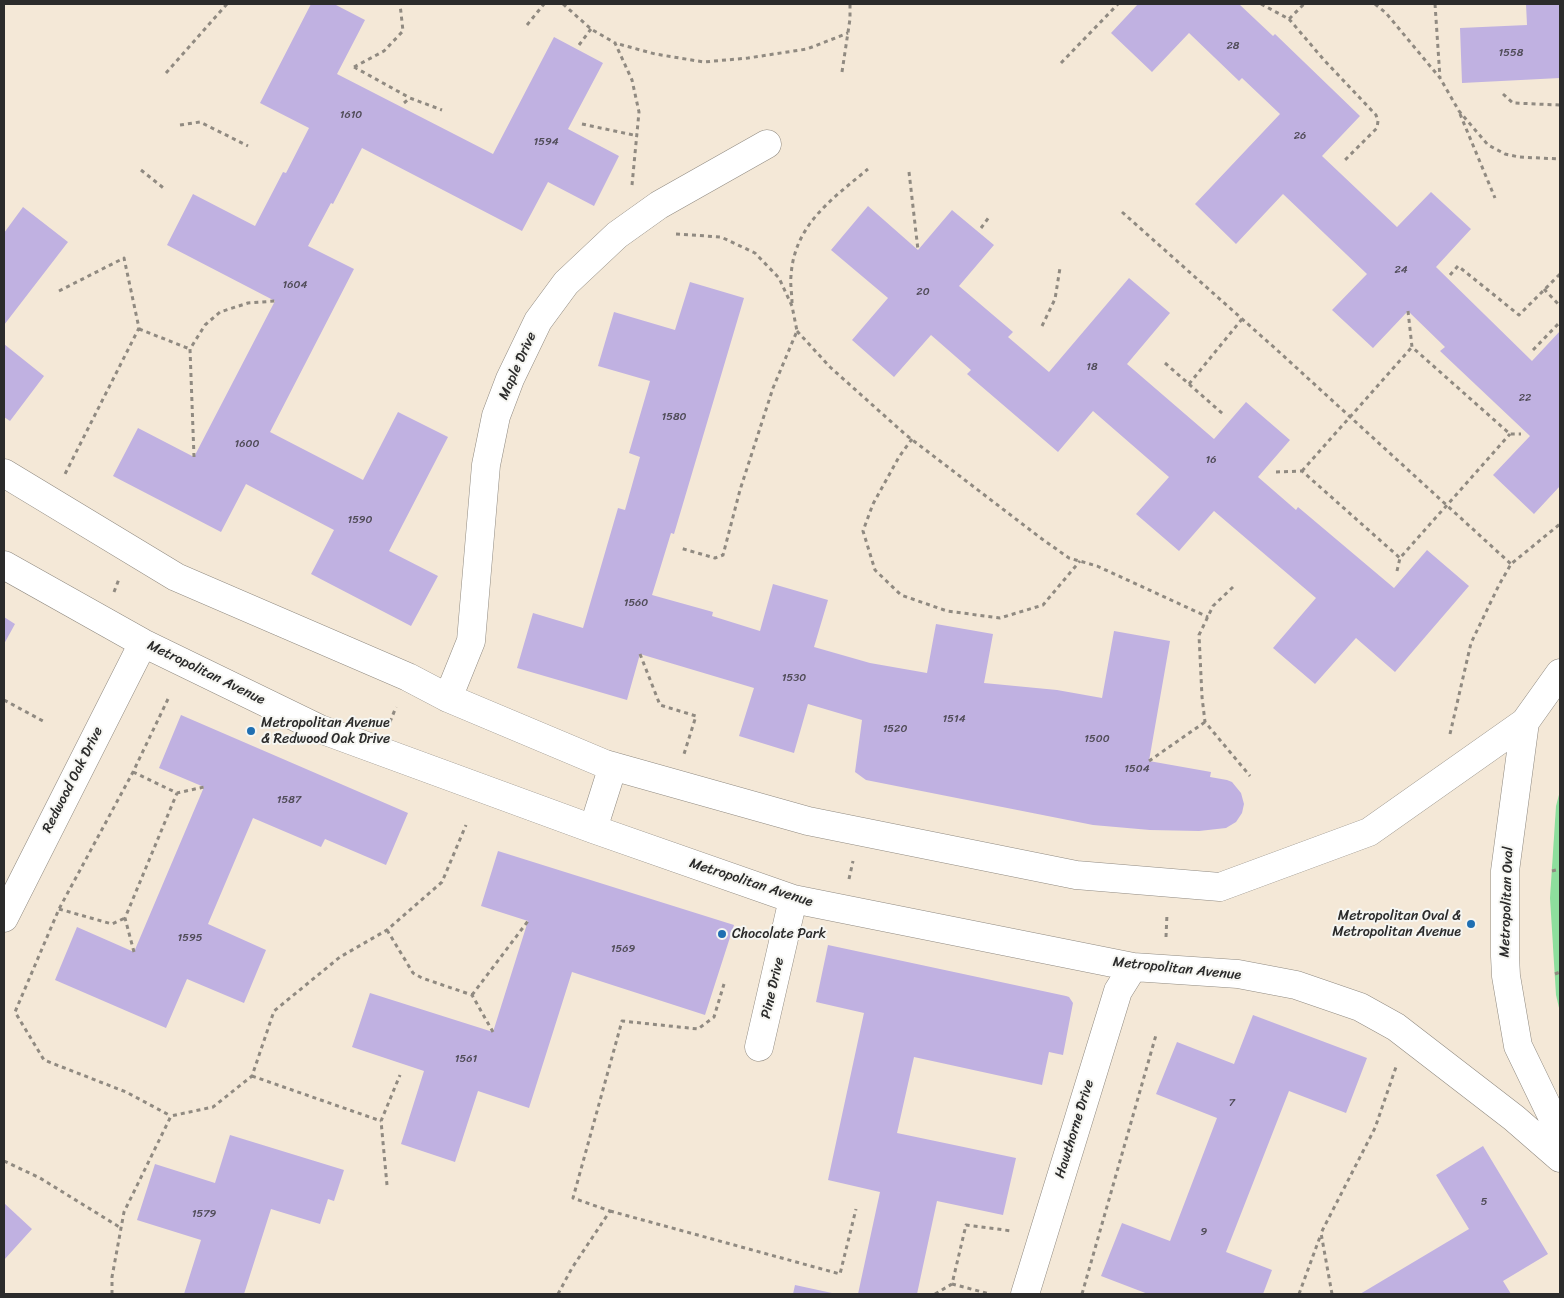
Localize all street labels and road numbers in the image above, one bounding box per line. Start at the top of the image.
street label: Maple Drive [496,330,540,402]
street label: Metropolitan Avenue [144,637,268,709]
street label: Redwood Oak Drive [39,724,107,836]
street label: Metropolitan Oval [1497,846,1517,958]
street label: Metropolitan Avenue [687,855,815,911]
street label: Metropolitan Avenue [1112,954,1242,984]
street label: Pine Drive [758,956,788,1020]
street label: Hawthorne Drive [1052,1078,1098,1180]

